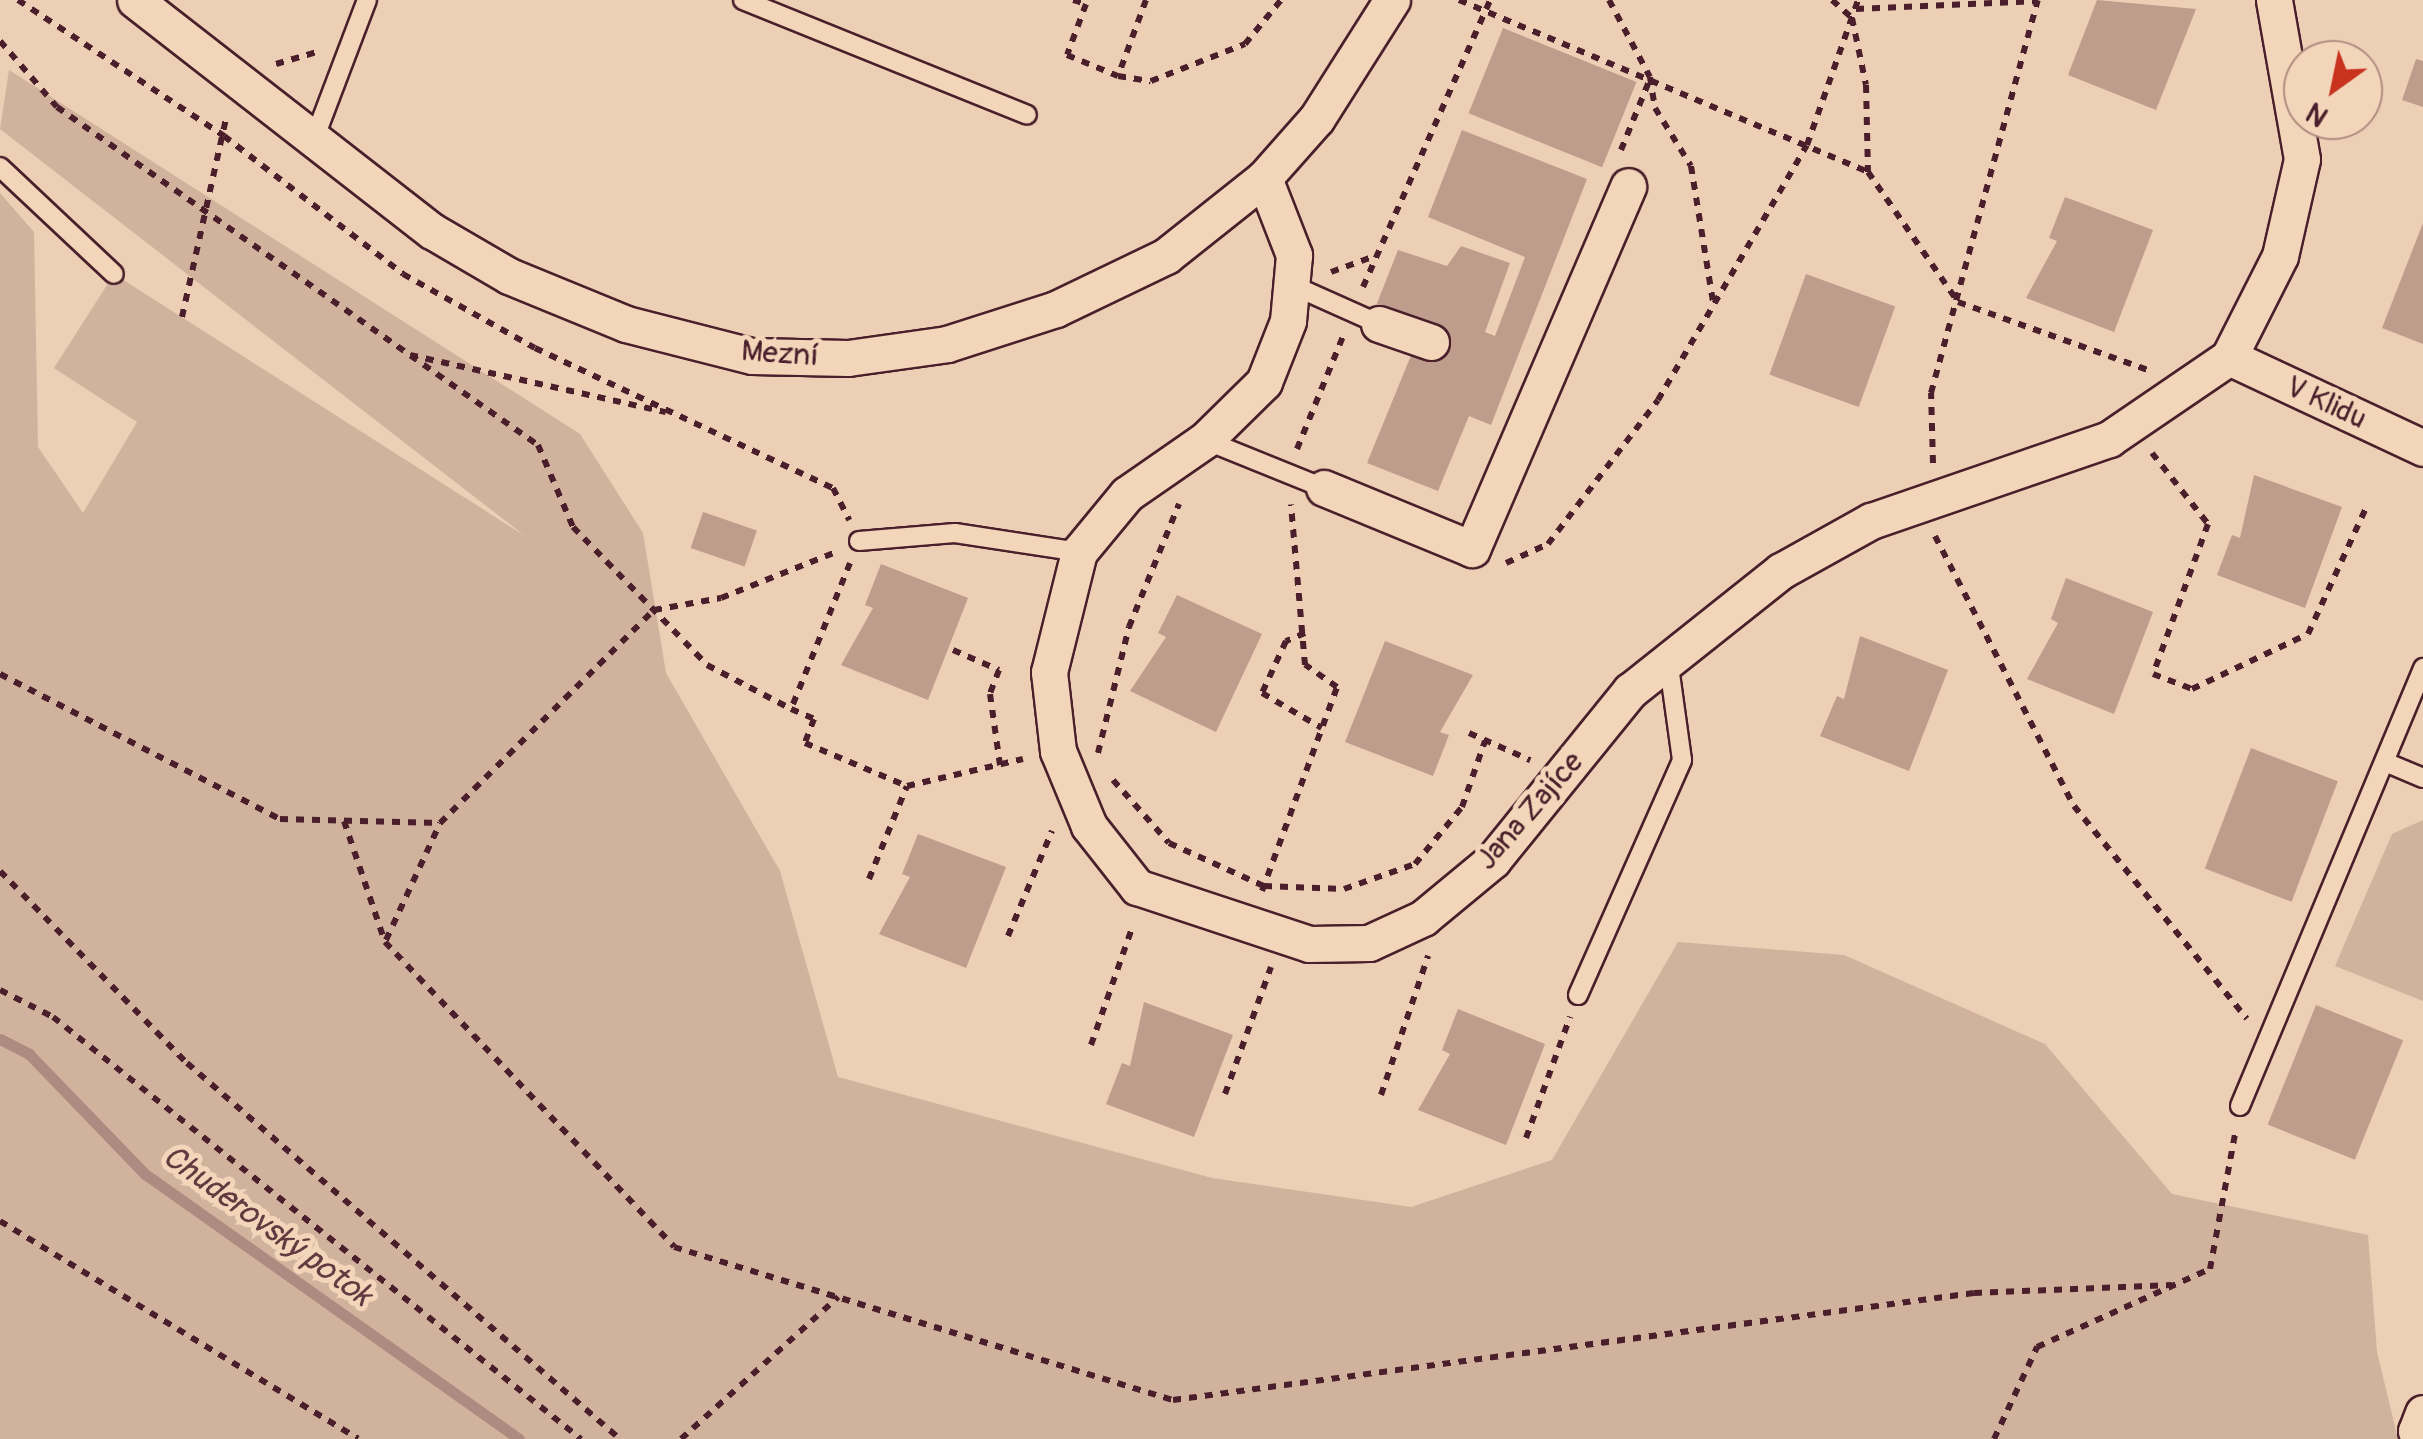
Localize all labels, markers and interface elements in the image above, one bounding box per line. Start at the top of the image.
north arrow [2283,40,2383,140]
text: N [2300,94,2335,134]
street label: Mezní [740,333,820,375]
street label: V Klidu [2280,369,2372,437]
street label: Jana Zajíce [1469,745,1591,877]
water label: Chuderovský potok [155,1137,379,1315]

